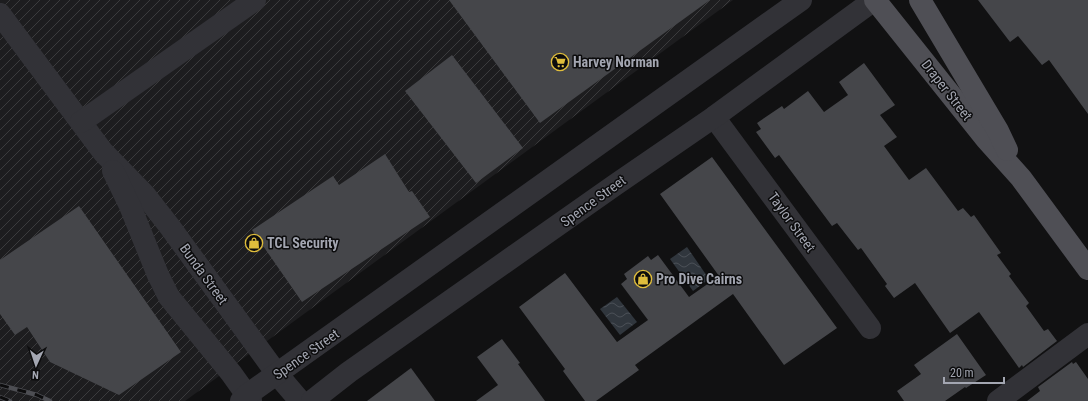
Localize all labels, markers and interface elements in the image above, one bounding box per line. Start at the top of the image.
supermarket icon: Harvey Norman [550,52,570,72]
place label: Harvey Norman [573,54,659,70]
street label: Draper Street [918,57,976,123]
street label: Spence Street [557,172,629,230]
street label: Taylor Street [765,189,819,255]
shop icon: TCL Security [244,233,264,253]
place label: TCL Security [267,235,339,251]
street label: Bunda Street [177,241,231,307]
shop icon: Pro Dive Cairns [633,269,653,289]
place label: Pro Dive Cairns [656,271,742,287]
street label: Spence Street [270,325,342,383]
north arrow [16,345,56,385]
scale bar [944,359,1004,385]
text: 20 m [950,366,974,380]
text: N [32,368,39,381]

